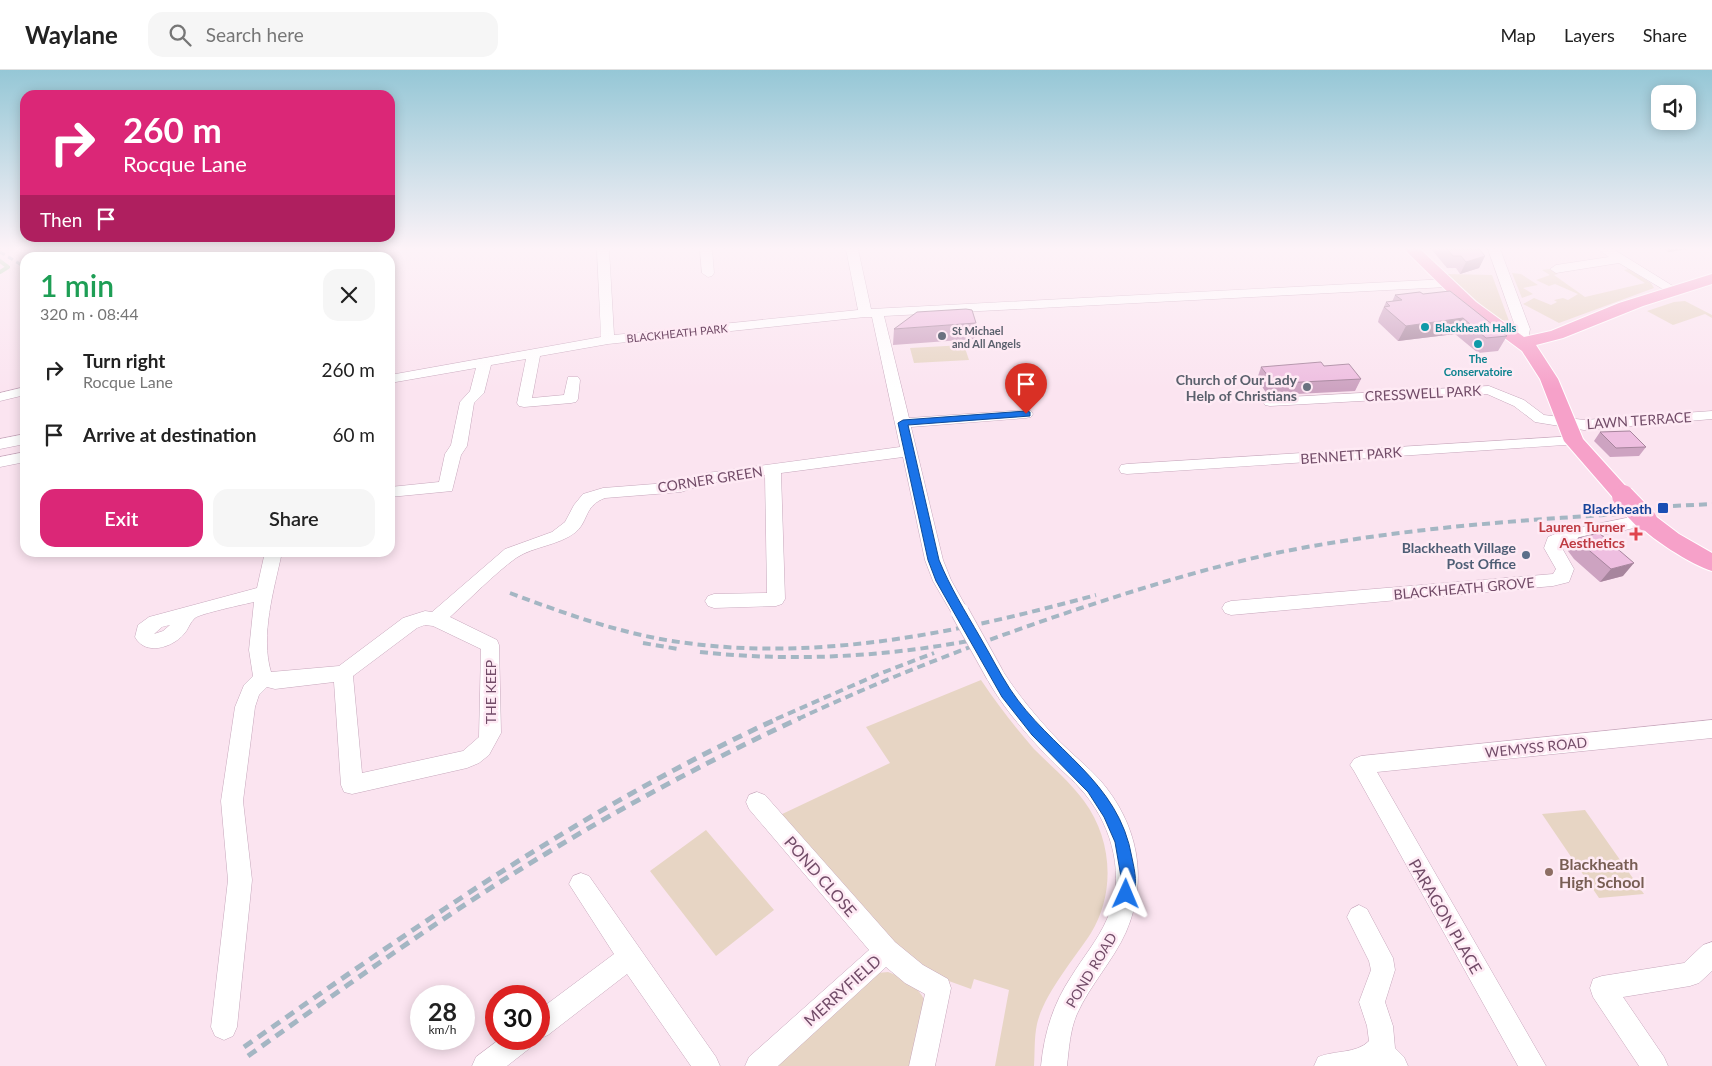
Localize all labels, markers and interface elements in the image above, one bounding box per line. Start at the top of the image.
search box [148,12,498,57]
text: Waylane [25,20,118,49]
icon: search [166,21,194,49]
text: Search here [206,23,304,46]
text: Map [1500,24,1536,46]
text: Layers [1564,24,1615,46]
text: Share [1643,24,1687,46]
map controls [1651,85,1696,130]
button: sound [1651,85,1696,130]
text: 260 m [123,108,222,150]
icon: right [40,110,105,175]
text: Rocque Lane [123,150,247,177]
icon: arrive [92,205,120,233]
text: Then [40,208,82,231]
text: 1 min [40,267,114,303]
button: close [323,269,375,321]
text: 320 m · 08:44 [40,304,139,323]
street label: BLACKHEATH PARK [626,321,729,345]
marker: Blackheath Halls [1419,321,1431,333]
place label: Blackheath Halls [1435,321,1517,334]
place label: St Michael and All Angels [952,324,1021,350]
marker: St Michael and All Angels [936,330,948,342]
marker: The Conservatoire [1472,338,1484,350]
text: Turn right [83,349,165,372]
place label: The Conservatoire [1444,352,1512,378]
icon: right [40,356,68,384]
text: 260 m [321,358,375,381]
pin [1005,363,1047,414]
icon: arrive [1012,370,1040,398]
place label: Church of Our Lady Help of Christians [1176,371,1298,404]
text: Rocque Lane [83,372,173,391]
marker: Church of Our Lady Help of Christians [1301,381,1313,393]
street label: CRESSWELL PARK [1364,381,1482,405]
street label: LAWN TERRACE [1586,408,1692,432]
icon: arrive [40,421,68,449]
text: Arrive at destination [83,423,256,446]
text: 60 m [332,423,375,446]
street label: BENNETT PARK [1300,443,1403,467]
street label: CORNER GREEN [656,462,764,496]
button: Exit [40,489,203,547]
button: Share [213,489,375,547]
place label: Blackheath [1583,500,1652,517]
marker: Blackheath [1656,501,1670,515]
place label: Lauren Turner Aesthetics [1539,518,1626,551]
marker: Lauren Turner Aesthetics [1629,527,1643,541]
place label: Blackheath Village Post Office [1402,539,1517,572]
marker: Blackheath Village Post Office [1520,549,1532,561]
street label: BLACKHEATH GROVE [1393,573,1535,603]
street label: THE KEEP [482,660,499,724]
street label: WEMYSS ROAD [1484,733,1588,761]
street label: POND CLOSE [781,832,861,920]
place label: Blackheath High School [1559,854,1645,891]
street label: PARAGON PLACE [1405,855,1487,977]
marker: Blackheath High School [1543,866,1555,878]
position arrow [1099,867,1151,919]
street label: POND ROAD [1062,930,1120,1010]
street label: MERRYFIELD [800,951,884,1029]
speed limit sign: 30 [485,985,550,1050]
text: 28 [428,996,457,1026]
text: km/h [428,1022,457,1037]

